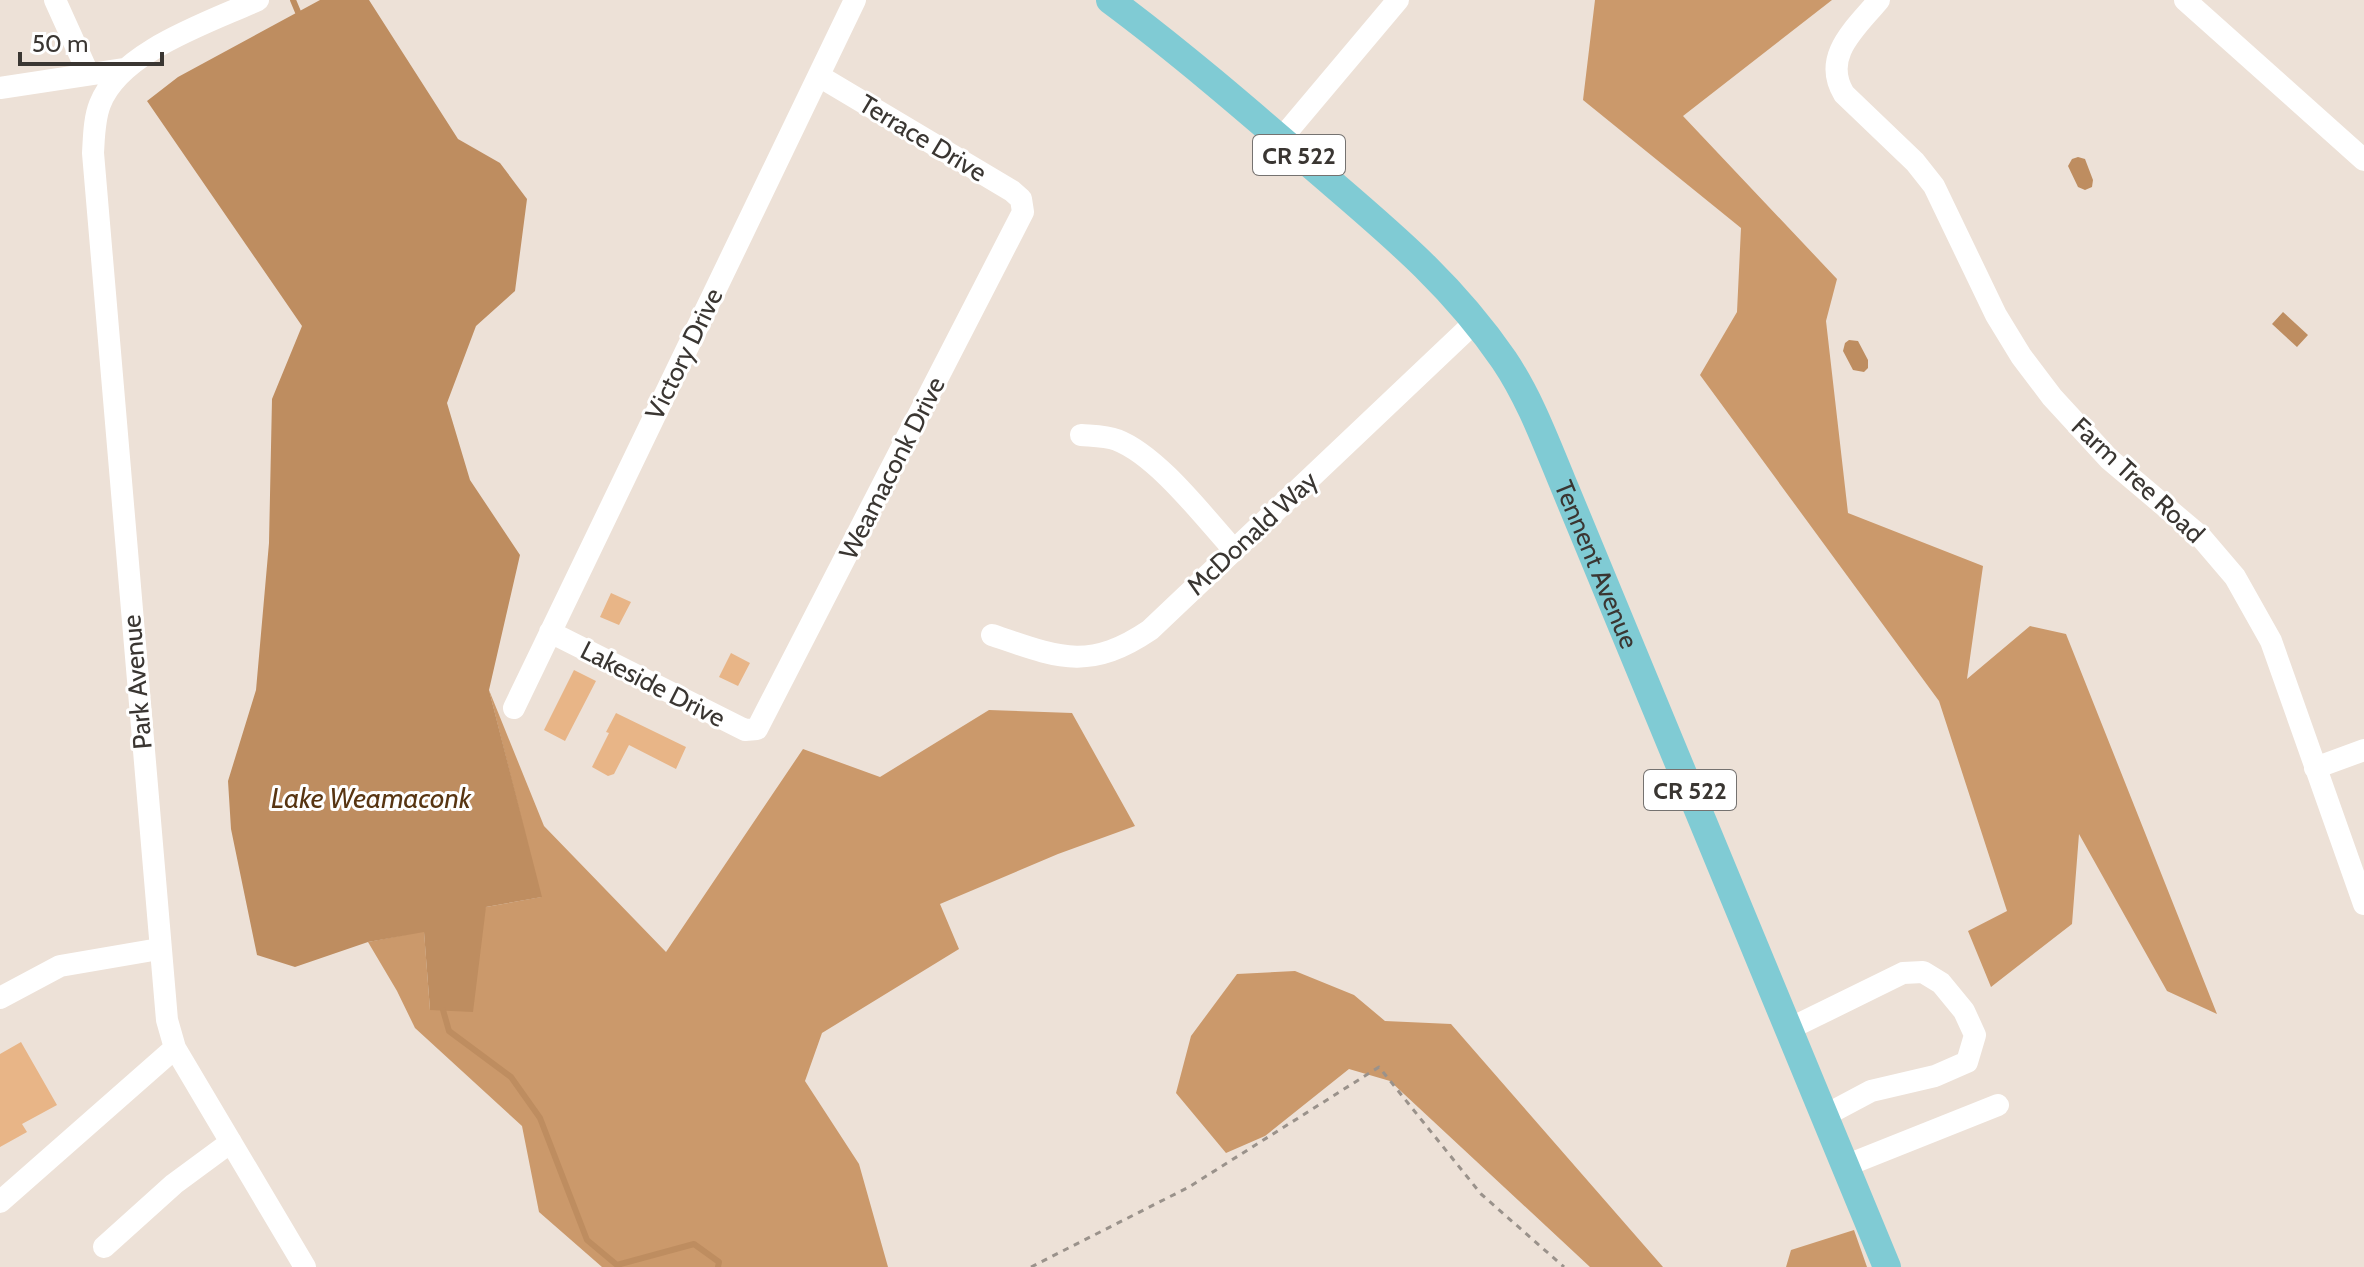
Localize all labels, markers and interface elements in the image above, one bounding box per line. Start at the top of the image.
scale bar [20,16,162,66]
text: 50 m [32,29,88,58]
street label: Terrace Drive [853,87,993,189]
road number: CR 522 [1253,135,1345,175]
street label: Victory Drive [638,283,730,425]
street label: Weamaconk Drive [832,371,952,565]
street label: Farm Tree Road [2065,410,2211,550]
street label: McDonald Way [1180,464,1324,602]
street label: Tennent Avenue [1548,476,1645,653]
street label: Park Avenue [115,613,159,751]
street label: Lakeside Drive [575,634,731,734]
road number: CR 522 [1644,770,1736,810]
water label: Lake Weamaconk [271,781,472,815]

